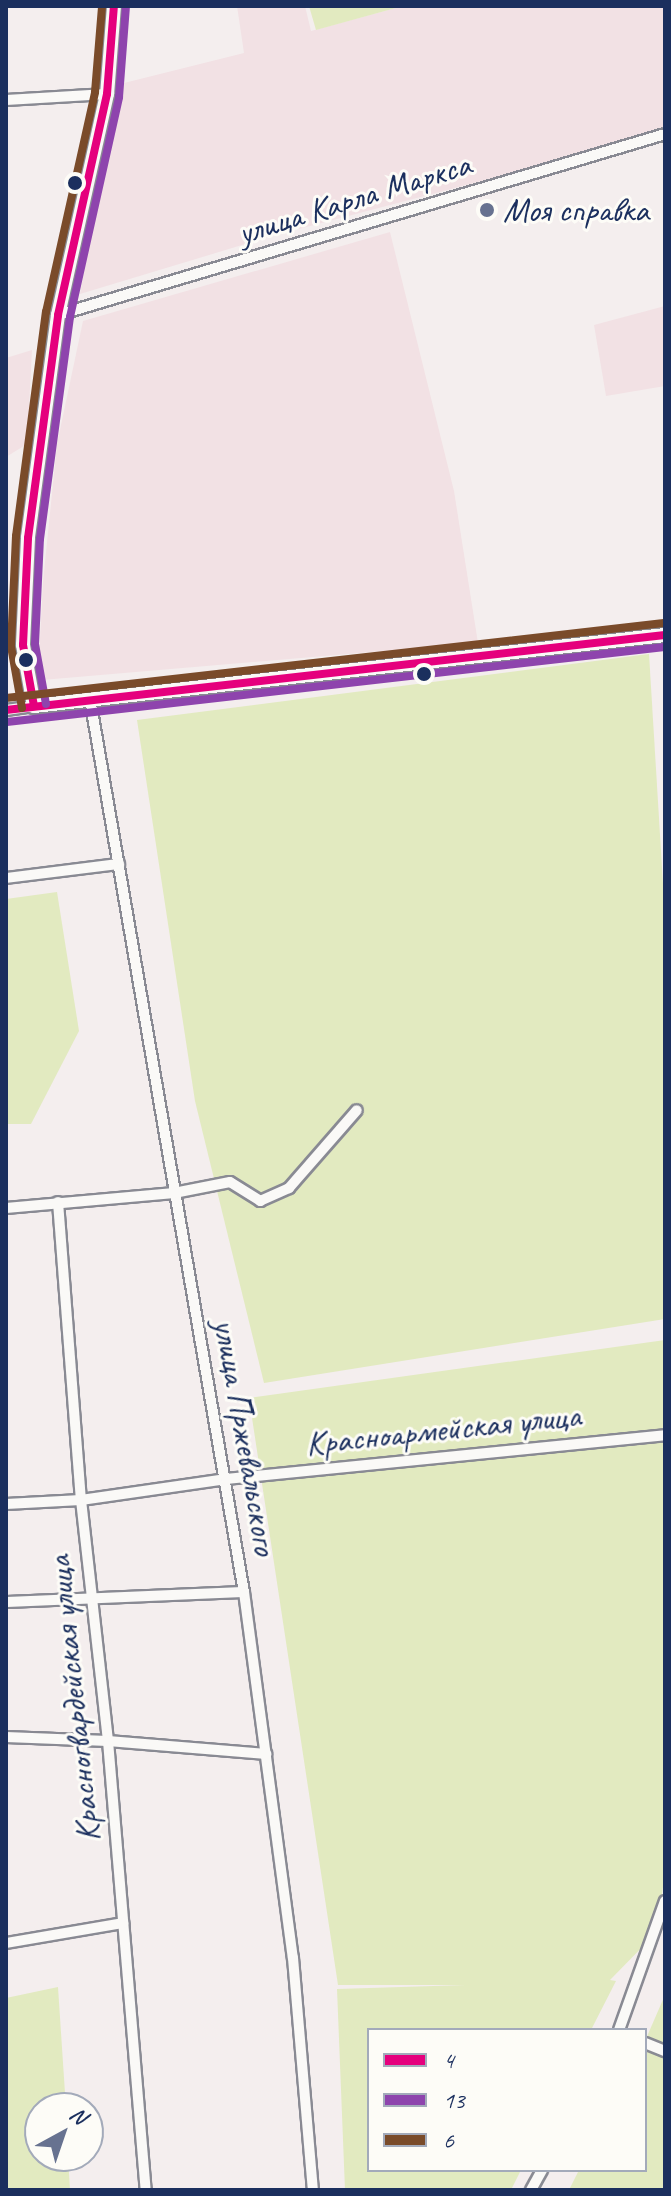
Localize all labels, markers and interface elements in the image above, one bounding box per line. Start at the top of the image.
street label: улица Карла Маркса [234,144,474,252]
unlabelled marker [67,175,83,191]
place label: Моя справка [503,190,648,230]
marker: Моя справка [478,201,496,219]
unlabelled marker [18,652,34,668]
unlabelled marker [416,666,432,682]
street label: улица Пржевальского [205,1316,287,1558]
street label: Красноармейская улица [303,1394,583,1464]
street label: Красногвардейская улица [38,1553,108,1845]
legend [367,2028,647,2172]
text: 4 [443,2045,454,2075]
text: 13 [443,2085,465,2115]
north arrow [24,2092,104,2172]
text: N [64,2100,92,2130]
text: 6 [443,2125,454,2155]

